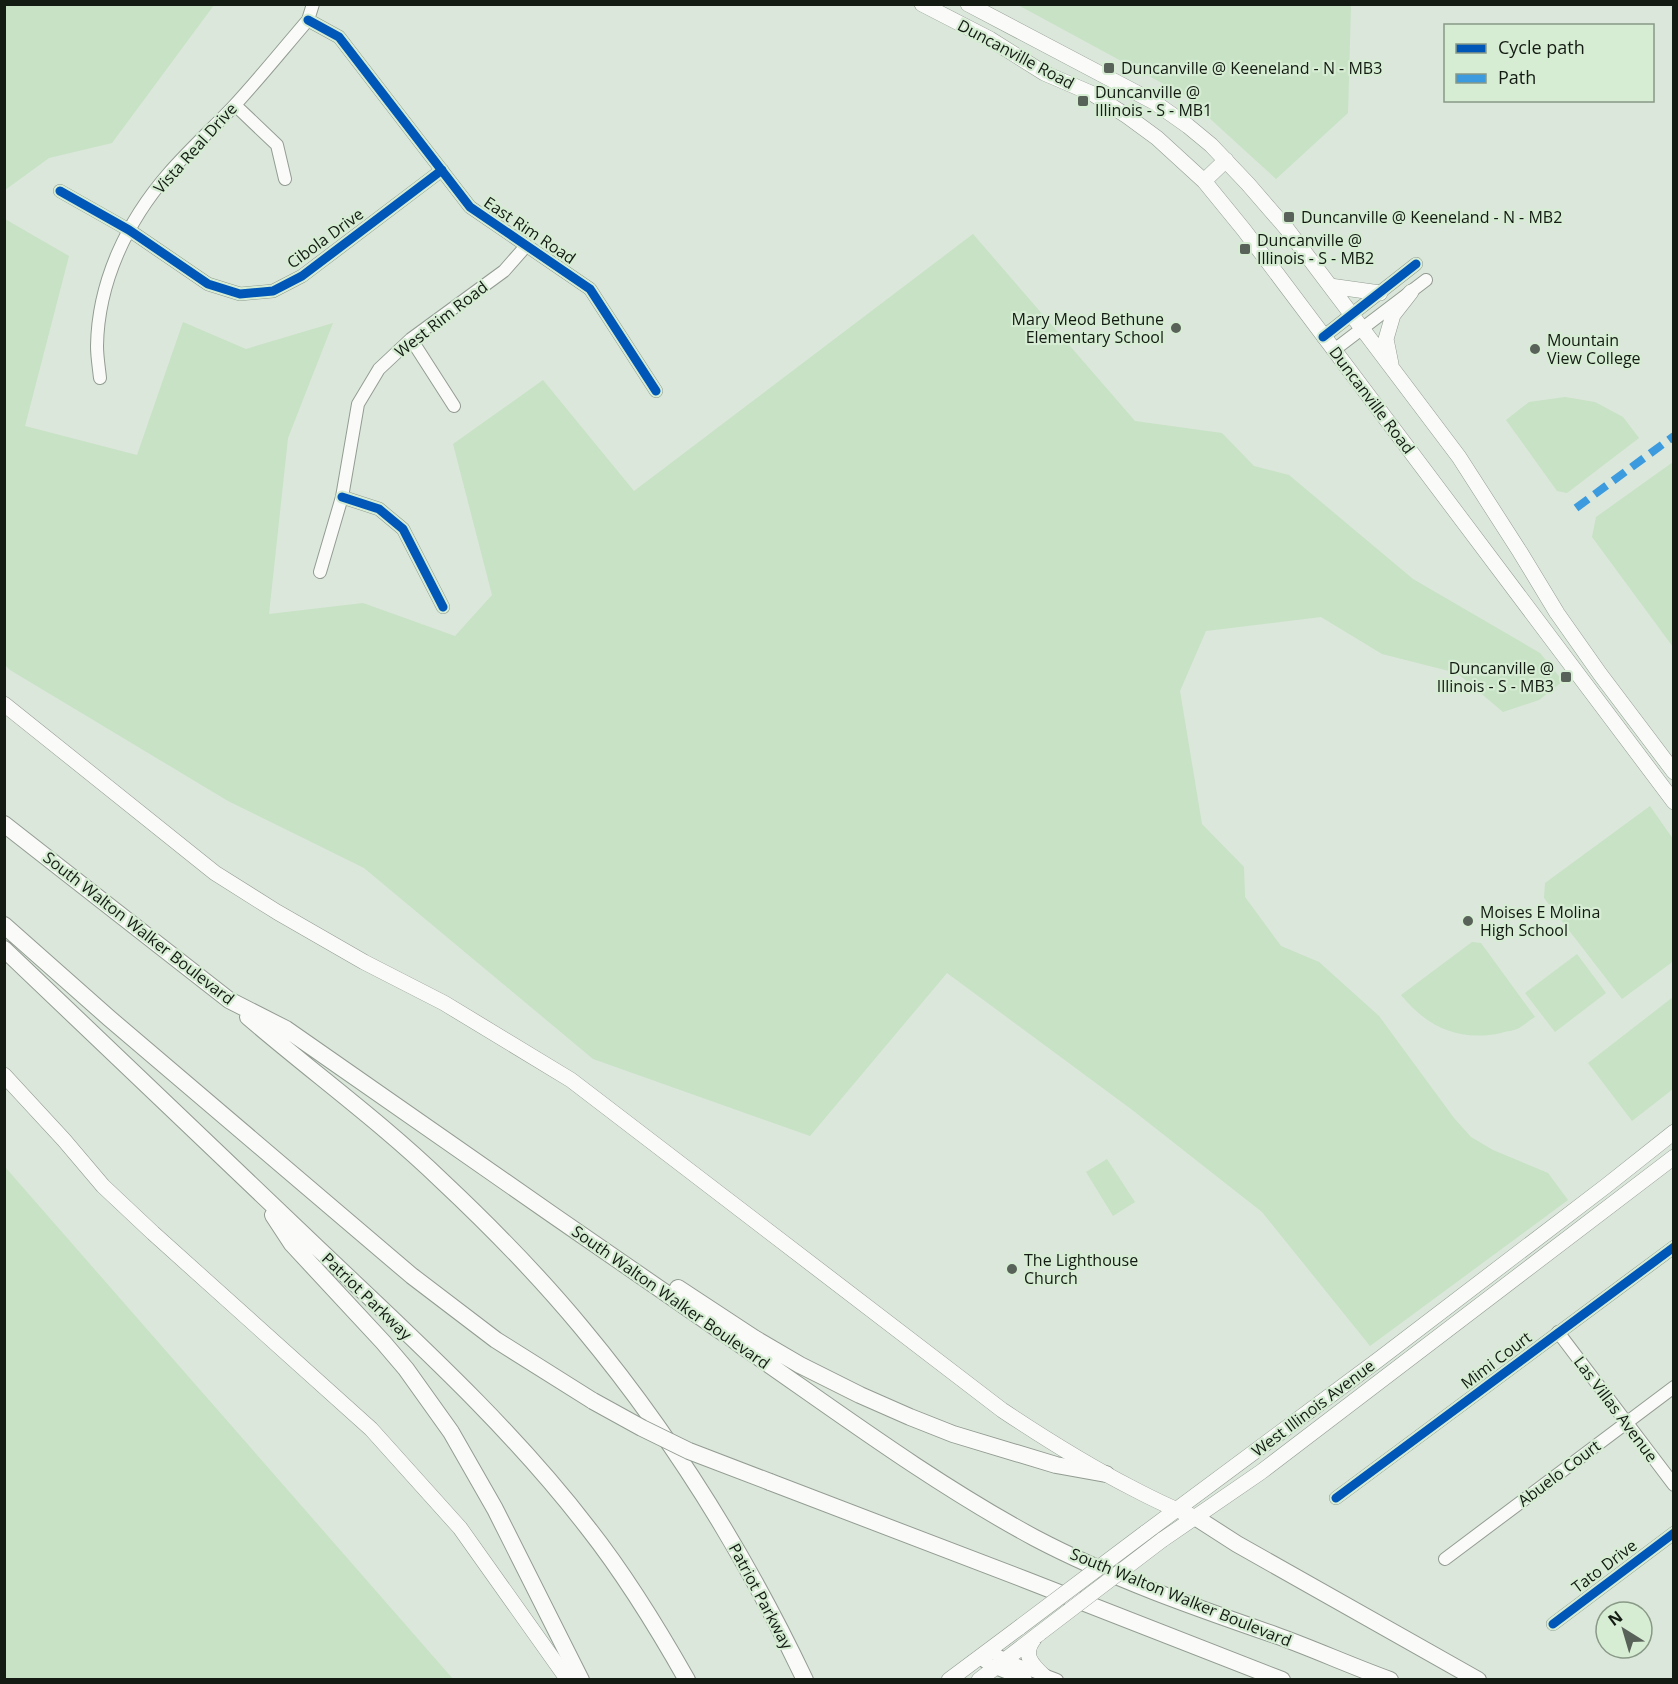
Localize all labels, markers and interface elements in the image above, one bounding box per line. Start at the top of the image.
street label: Duncanville Road [954,14,1078,94]
legend [1444,24,1654,102]
text: Cycle path [1498,35,1585,59]
place label: Duncanville @ Keeneland - N - MB3 [1121,57,1382,79]
marker: Duncanville @ Keeneland - N - MB3 [1102,61,1116,75]
text: Path [1498,65,1536,89]
place label: Duncanville @ Illinois - S - MB1 [1095,81,1212,121]
marker: Duncanville @ Illinois - S - MB1 [1076,94,1090,108]
street label: Vista Real Drive [148,98,242,198]
street label: East Rim Road [480,191,580,269]
street label: Cibola Drive [282,203,368,273]
place label: Duncanville @ Keeneland - N - MB2 [1301,206,1562,228]
marker: Duncanville @ Keeneland - N - MB2 [1282,210,1296,224]
place label: Duncanville @ Illinois - S - MB2 [1257,229,1374,269]
marker: Duncanville @ Illinois - S - MB2 [1238,242,1252,256]
street label: West Rim Road [390,276,492,362]
place label: Mary Meod Bethune Elementary School [1012,308,1164,348]
marker: Mary Meod Bethune Elementary School [1169,321,1183,335]
place label: Mountain View College [1547,329,1641,369]
street label: Duncanville Road [1324,342,1420,458]
marker: Mountain View College [1528,342,1542,356]
place label: Duncanville @ Illinois - S - MB3 [1437,657,1554,697]
marker: Duncanville @ Illinois - S - MB3 [1559,670,1573,684]
street label: South Walton Walker Boulevard [39,846,239,1010]
place label: Moises E Molina High School [1480,901,1600,941]
marker: Moises E Molina High School [1461,914,1475,928]
street label: South Walton Walker Boulevard [568,1220,774,1374]
street label: Patriot Parkway [317,1247,417,1345]
place label: The Lighthouse Church [1024,1249,1138,1289]
marker: The Lighthouse Church [1005,1262,1019,1276]
street label: Mimi Court [1456,1326,1536,1394]
street label: Las Villas Avenue [1569,1352,1663,1466]
street label: West Illinois Avenue [1247,1354,1379,1462]
street label: Abuelo Court [1513,1434,1605,1511]
street label: Tato Drive [1567,1534,1641,1598]
street label: Patriot Parkway [724,1539,799,1654]
street label: South Walton Walker Boulevard [1067,1542,1295,1652]
north arrow [1594,1600,1654,1660]
text: N [1603,1605,1627,1631]

